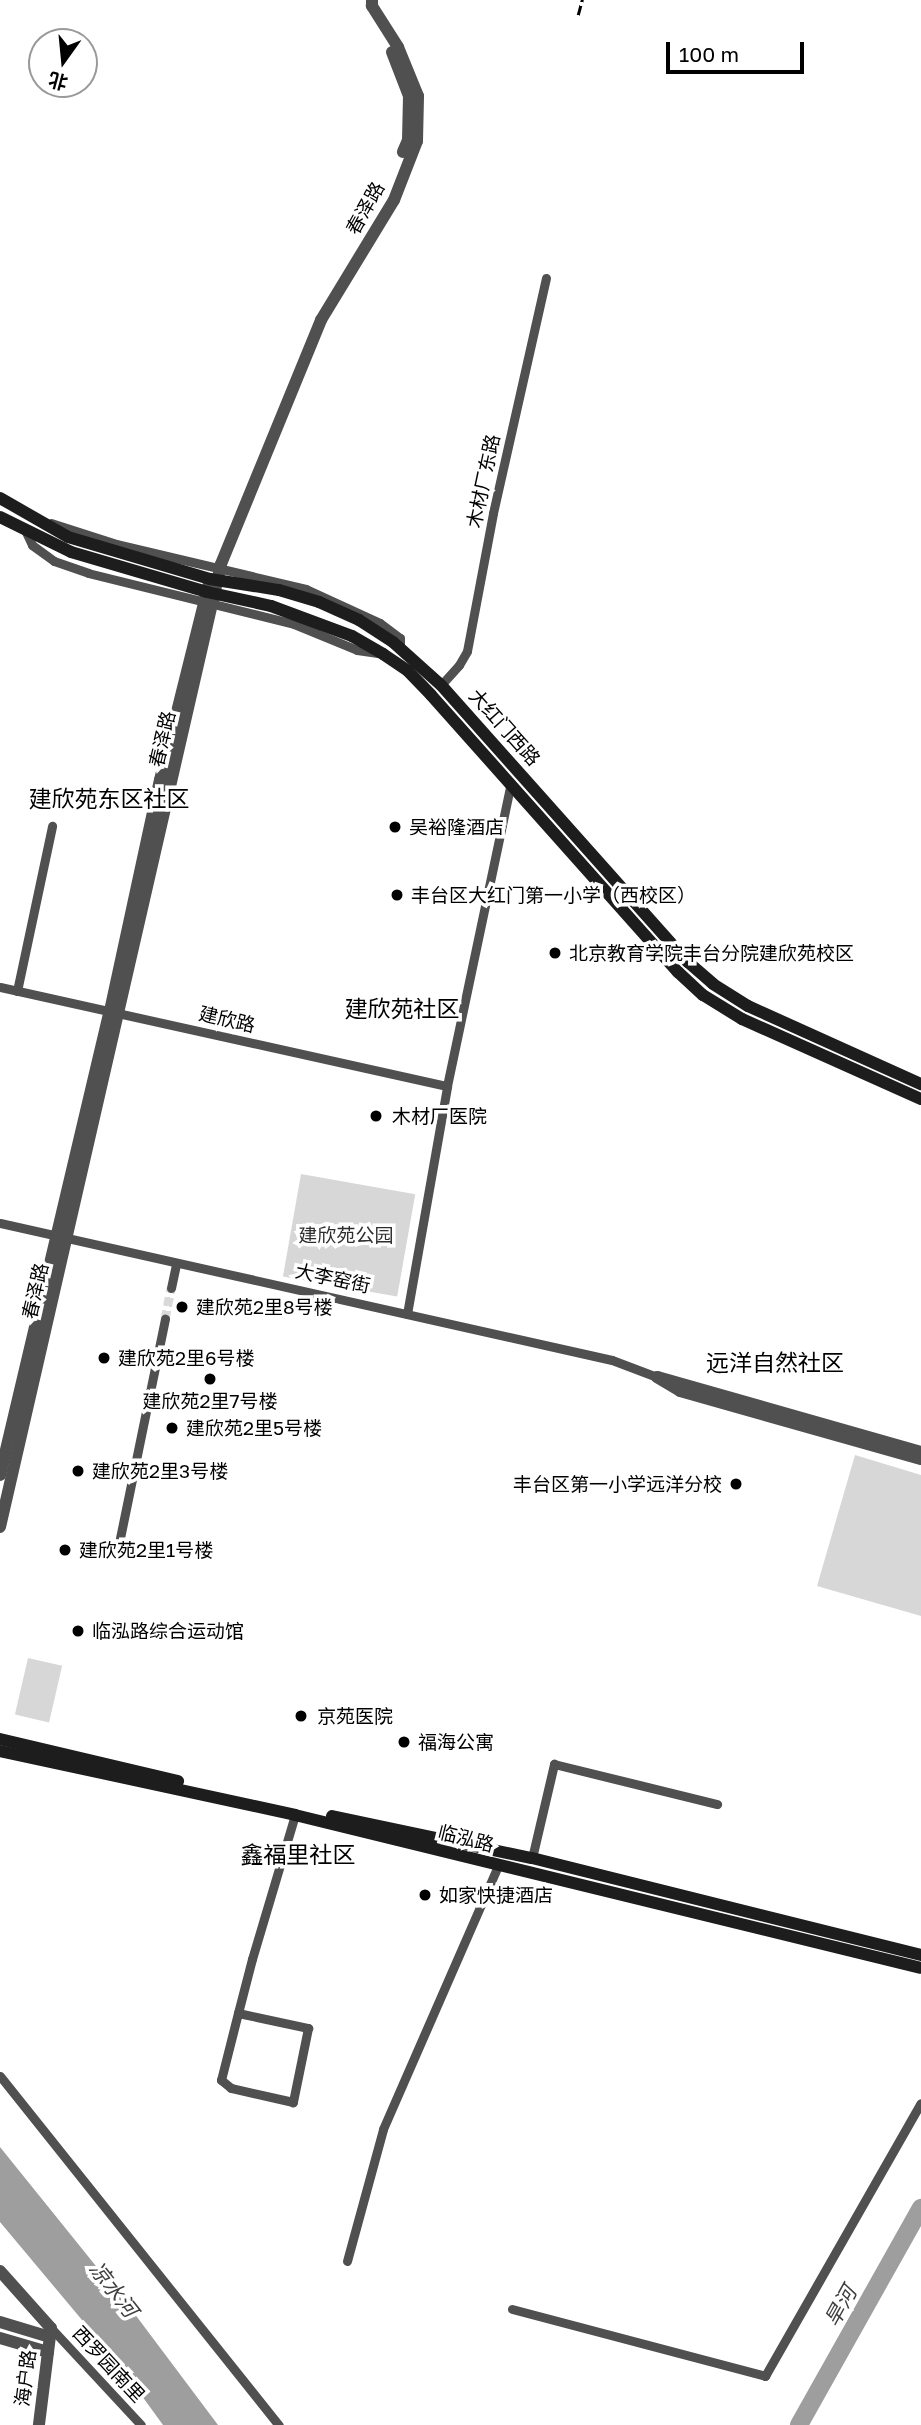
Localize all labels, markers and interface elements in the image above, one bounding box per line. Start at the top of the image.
north arrow [28,28,98,98]
scale bar [669,28,807,72]
text: 100 m [679,41,739,67]
text: 北 [46,68,70,95]
street label: 春泽路 [341,178,389,238]
street label: 木材厂东路 [462,432,504,530]
street label: 大红门西路 [465,684,545,770]
street label: 春泽路 [144,709,180,769]
district label: 建欣苑东区社区 [29,784,189,812]
place label: 吴裕隆酒店 [409,816,504,838]
marker: 吴裕隆酒店 [387,819,403,835]
place label: 丰台区大红门第一小学（西校区） [411,884,696,906]
marker: 丰台区大红门第一小学（西校区） [389,887,405,903]
place label: 北京教育学院丰台分院建欣苑校区 [569,942,854,964]
marker: 北京教育学院丰台分院建欣苑校区 [547,945,563,961]
district label: 建欣苑社区 [345,994,459,1022]
street label: 建欣路 [197,1001,257,1037]
place label: 木材厂医院 [392,1105,487,1127]
marker: 木材厂医院 [366,1106,386,1126]
park label: 建欣苑公园 [299,1224,393,1246]
street label: 大李窑街 [293,1259,373,1297]
street label: 春泽路 [17,1261,53,1321]
place label: 建欣苑2里8号楼 [196,1296,333,1318]
marker: 建欣苑2里8号楼 [174,1299,190,1315]
place label: 建欣苑2里6号楼 [118,1347,255,1369]
district label: 远洋自然社区 [706,1348,844,1376]
marker: 建欣苑2里6号楼 [96,1350,112,1366]
marker: 建欣苑2里7号楼 [202,1371,218,1387]
place label: 建欣苑2里7号楼 [142,1390,278,1412]
place label: 建欣苑2里5号楼 [186,1417,322,1439]
marker: 建欣苑2里5号楼 [164,1420,180,1436]
place label: 建欣苑2里3号楼 [92,1460,228,1482]
marker: 建欣苑2里3号楼 [70,1463,86,1479]
place label: 丰台区第一小学远洋分校 [513,1473,722,1495]
marker: 丰台区第一小学远洋分校 [728,1476,744,1492]
place label: 建欣苑2里1号楼 [79,1539,213,1561]
marker: 建欣苑2里1号楼 [57,1542,73,1558]
place label: 临泓路综合运动馆 [92,1620,244,1642]
marker: 临泓路综合运动馆 [70,1623,86,1639]
place label: 京苑医院 [317,1705,393,1727]
marker: 京苑医院 [291,1706,311,1726]
place label: 福海公寓 [418,1731,494,1753]
marker: 福海公寓 [396,1734,412,1750]
street label: 临泓路 [436,1820,496,1856]
district label: 鑫福里社区 [241,1840,355,1868]
place label: 如家快捷酒店 [439,1884,553,1906]
marker: 如家快捷酒店 [417,1887,433,1903]
water label: 凉水河 [85,2256,143,2322]
water label: 旱河 [819,2282,861,2330]
street label: 西罗园南里 [68,2321,150,2407]
street label: 海户路 [10,2348,40,2408]

